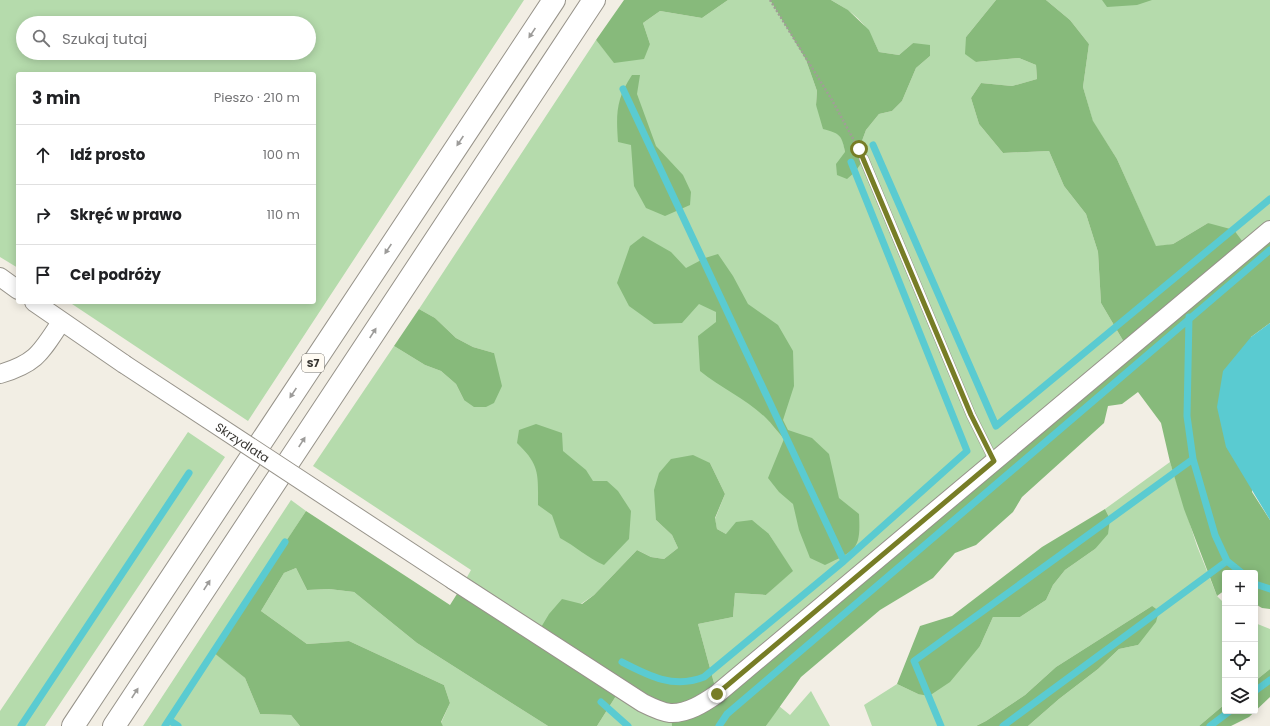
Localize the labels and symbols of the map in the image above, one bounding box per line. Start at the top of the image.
one-way arrow [528,27,536,38]
one-way arrow [456,136,464,146]
route start [850,140,868,158]
one-way arrow [385,243,392,255]
one-way arrow [370,327,377,339]
road number: S7 [302,354,324,372]
one-way arrow [290,387,297,399]
street label: Skrzydlata [212,418,273,466]
one-way arrow [298,436,306,447]
one-way arrow [203,580,211,590]
route end [708,685,726,703]
one-way arrow [131,688,139,699]

